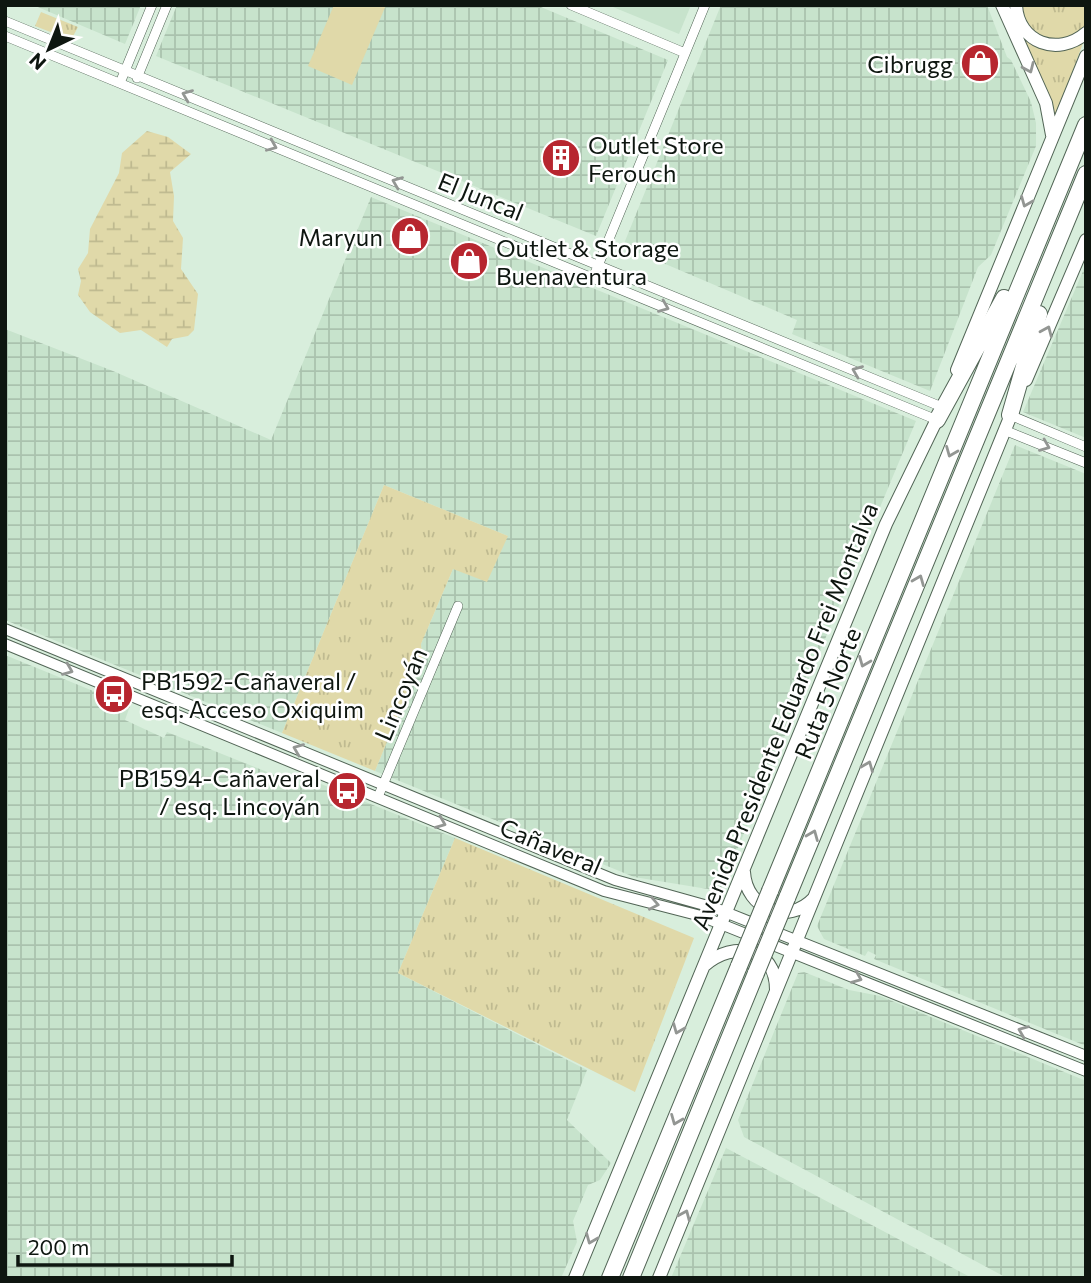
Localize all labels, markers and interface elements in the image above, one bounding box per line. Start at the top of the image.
north arrow [14,14,84,84]
shop icon: Cibrugg [959,42,1001,84]
text: N [24,49,50,75]
place label: Cibrugg [867,49,953,78]
one-way arrow [1021,60,1035,73]
one-way arrow [181,90,193,104]
place label: Outlet Store Ferouch [588,130,724,187]
building icon: Outlet Store Ferouch [540,137,582,179]
one-way arrow [265,138,277,152]
street label: El Juncal [434,166,528,226]
one-way arrow [392,176,404,190]
one-way arrow [1021,195,1035,207]
shop icon: Maryun [389,215,431,257]
place label: Maryun [299,222,383,251]
place label: Outlet & Storage Buenaventura [496,233,679,290]
shop icon: Outlet & Storage Buenaventura [448,240,490,282]
one-way arrow [656,299,669,313]
one-way arrow [1039,325,1053,337]
one-way arrow [851,366,863,380]
one-way arrow [1038,438,1050,452]
one-way arrow [945,445,959,457]
street label: Avenida Presidente Eduardo Frei Montalva [685,498,883,934]
one-way arrow [910,574,924,586]
street label: Ruta 5 Norte [788,623,866,763]
street label: Lincoyán [368,643,432,745]
one-way arrow [858,655,872,668]
one-way arrow [62,662,74,676]
place label: PB1592-Cañaveral / esq. Acceso Oxiquim [141,666,364,723]
bus stop icon: PB1592-Cañaveral / esq. Acceso Oxiquim [93,673,135,715]
one-way arrow [293,743,305,757]
one-way arrow [860,760,874,772]
place label: PB1594-Cañaveral / esq. Lincoyán [119,763,320,820]
bus stop icon: PB1594-Cañaveral / esq. Lincoyán [326,770,368,812]
street label: Cañaveral [496,812,606,880]
one-way arrow [435,815,447,829]
one-way arrow [805,830,819,842]
one-way arrow [648,895,660,910]
one-way arrow [850,970,862,984]
one-way arrow [672,1022,686,1034]
one-way arrow [1017,1025,1029,1039]
one-way arrow [670,1113,684,1125]
one-way arrow [677,1209,691,1222]
scale bar [18,1224,231,1268]
one-way arrow [585,1232,599,1244]
text: 200 m [28,1234,89,1259]

